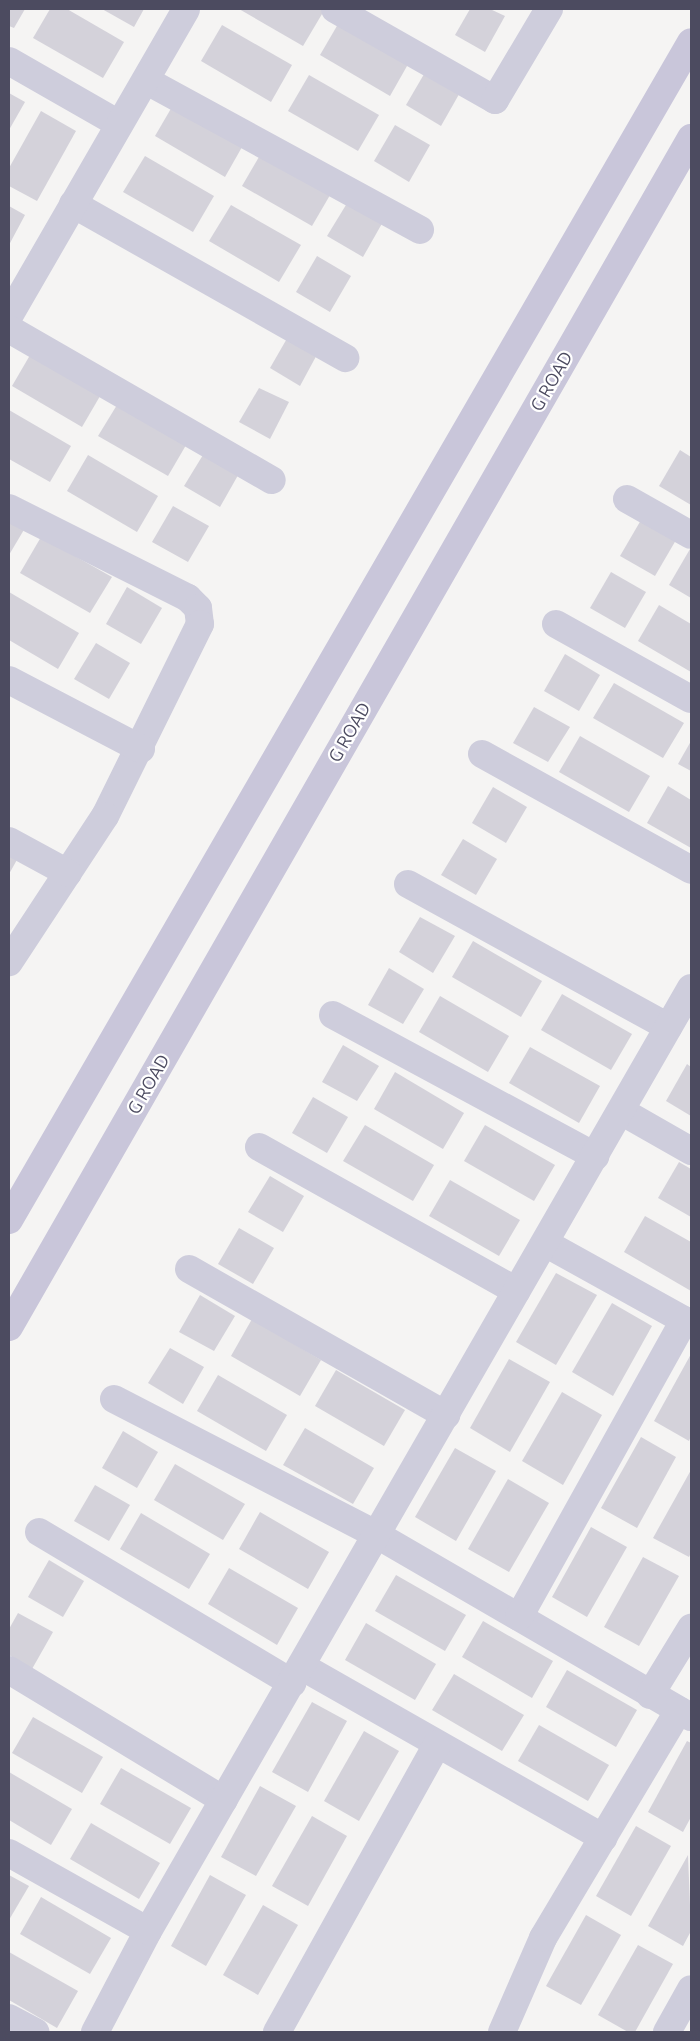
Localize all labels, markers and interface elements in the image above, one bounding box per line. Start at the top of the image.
street label: G ROAD [525,347,577,415]
street label: G ROAD [323,698,375,766]
street label: G ROAD [122,1050,174,1118]

